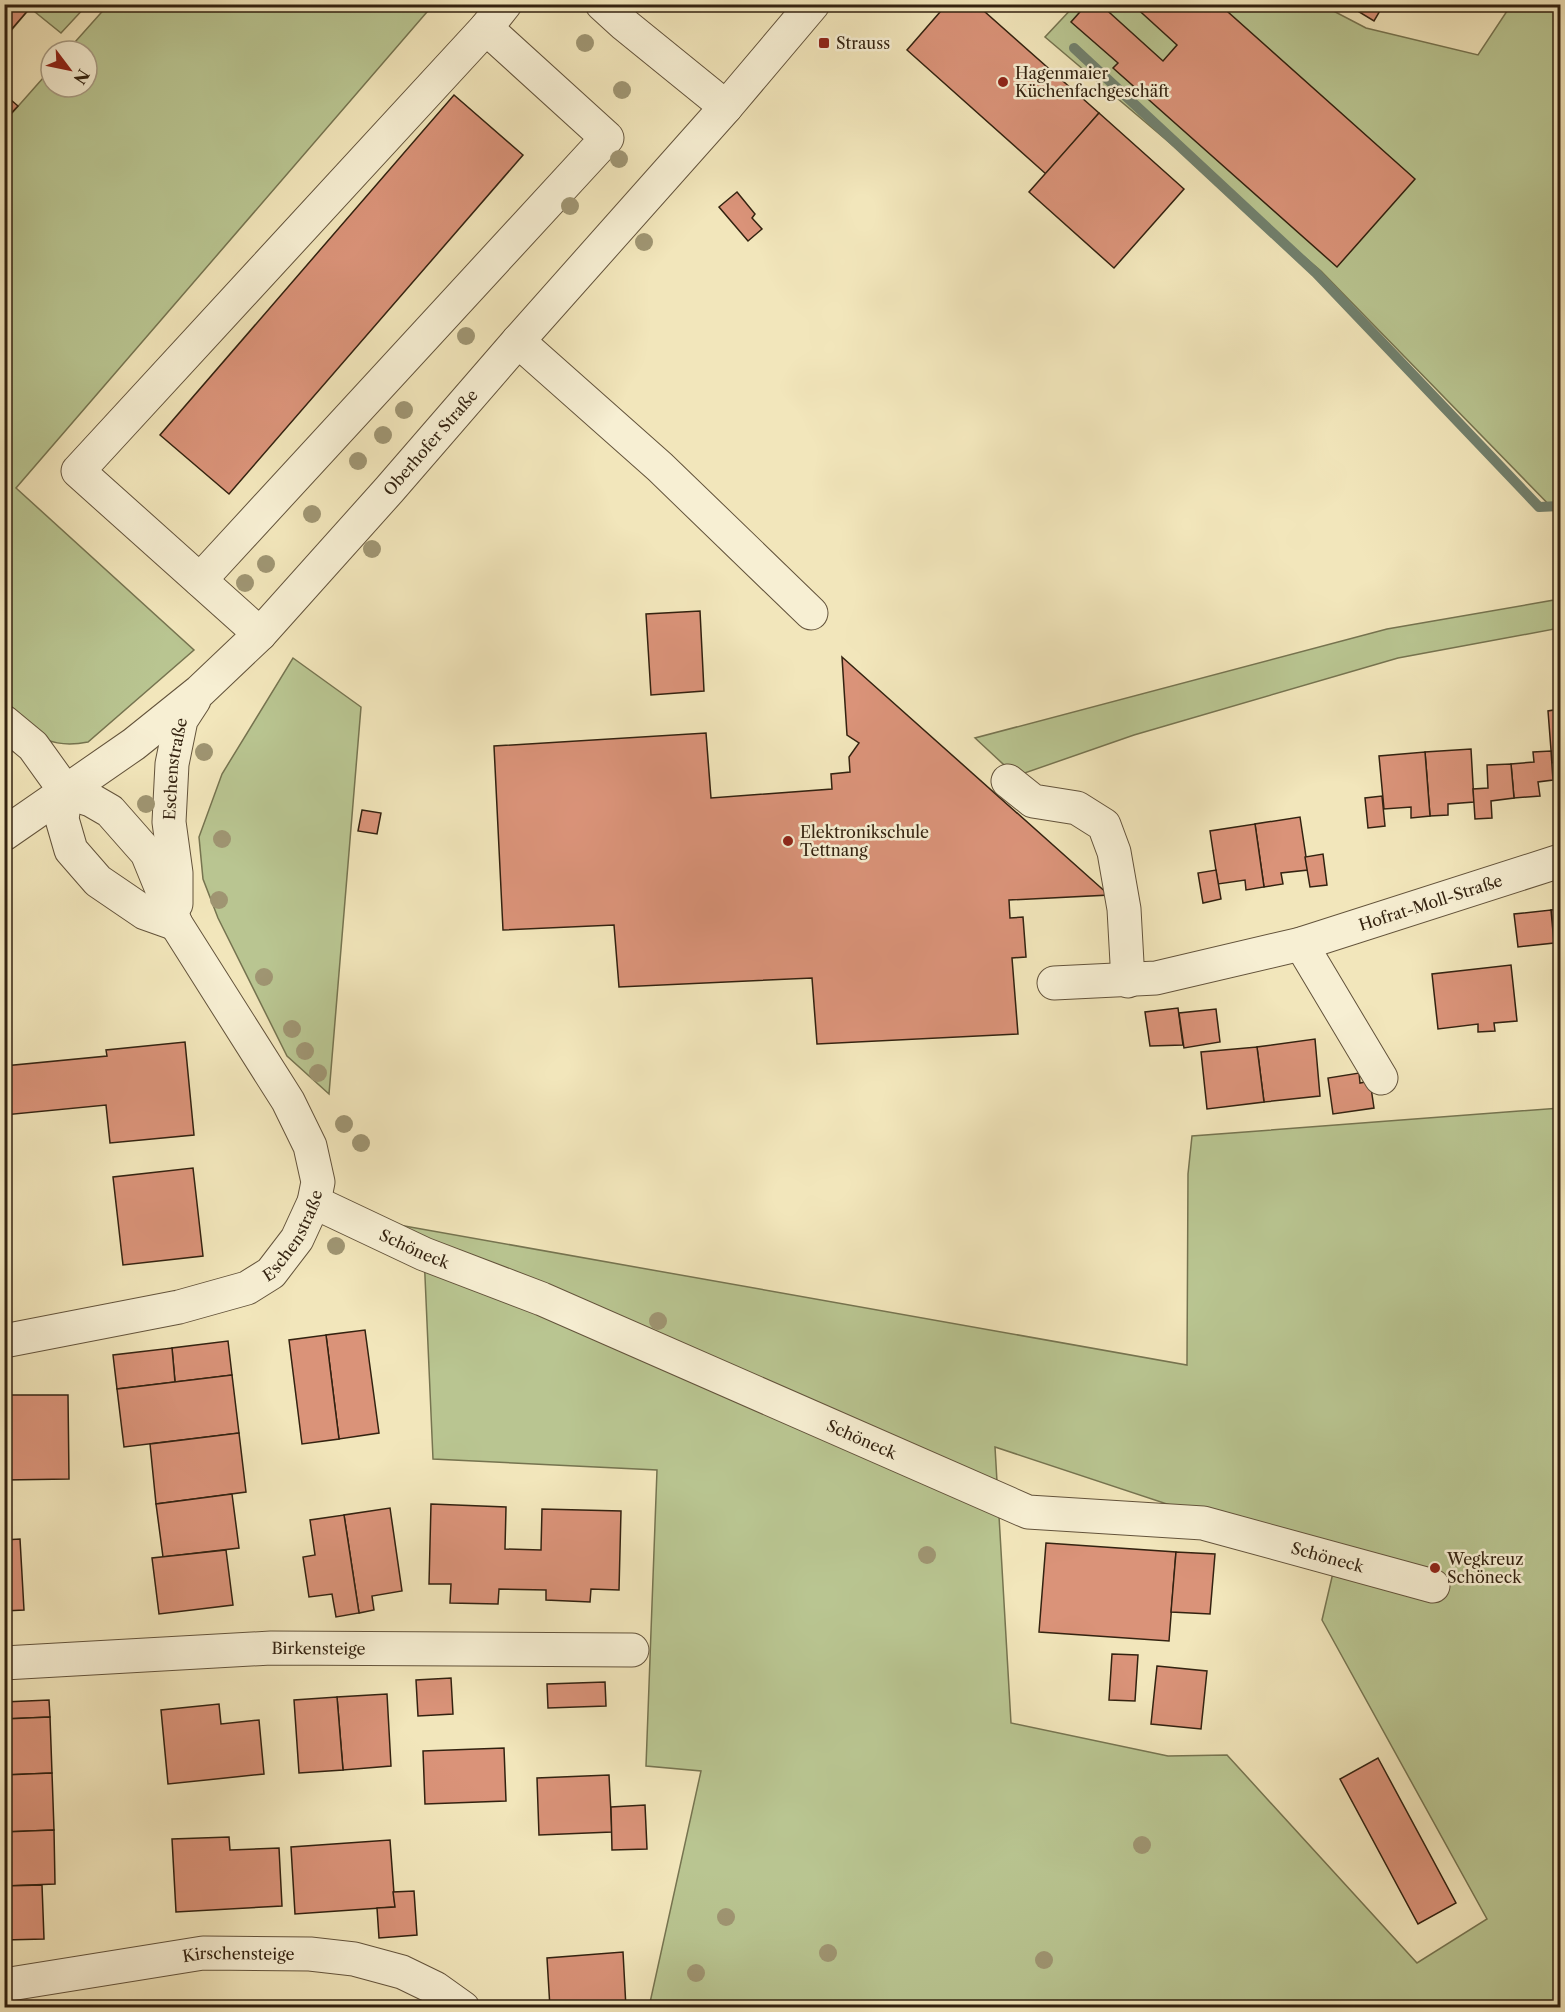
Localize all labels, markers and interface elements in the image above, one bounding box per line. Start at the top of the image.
place label: Strauss [836,33,890,53]
marker: Strauss [817,36,831,50]
north arrow [39,39,99,99]
place label: Hagenmaier Küchenfachgeschäft [1015,63,1169,101]
text: N [70,66,94,88]
marker: Hagenmaier Küchenfachgeschäft [996,75,1010,89]
street label: Oberhofer Straße [379,385,482,500]
street label: Eschenstraße [159,716,191,821]
place label: Elektronikschule Tettnang [800,822,929,860]
marker: Elektronikschule Tettnang [781,834,795,848]
street label: Hofrat-Moll-Straße [1356,870,1505,935]
street label: Eschenstraße [259,1188,326,1286]
street label: Schöneck [376,1224,453,1273]
street label: Schöneck [824,1415,901,1464]
street label: Schöneck [1289,1538,1367,1577]
place label: Wegkreuz Schöneck [1446,1549,1523,1587]
marker: Wegkreuz Schöneck [1428,1561,1442,1575]
street label: Birkensteige [271,1638,366,1659]
street label: Kirschensteige [181,1943,295,1966]

